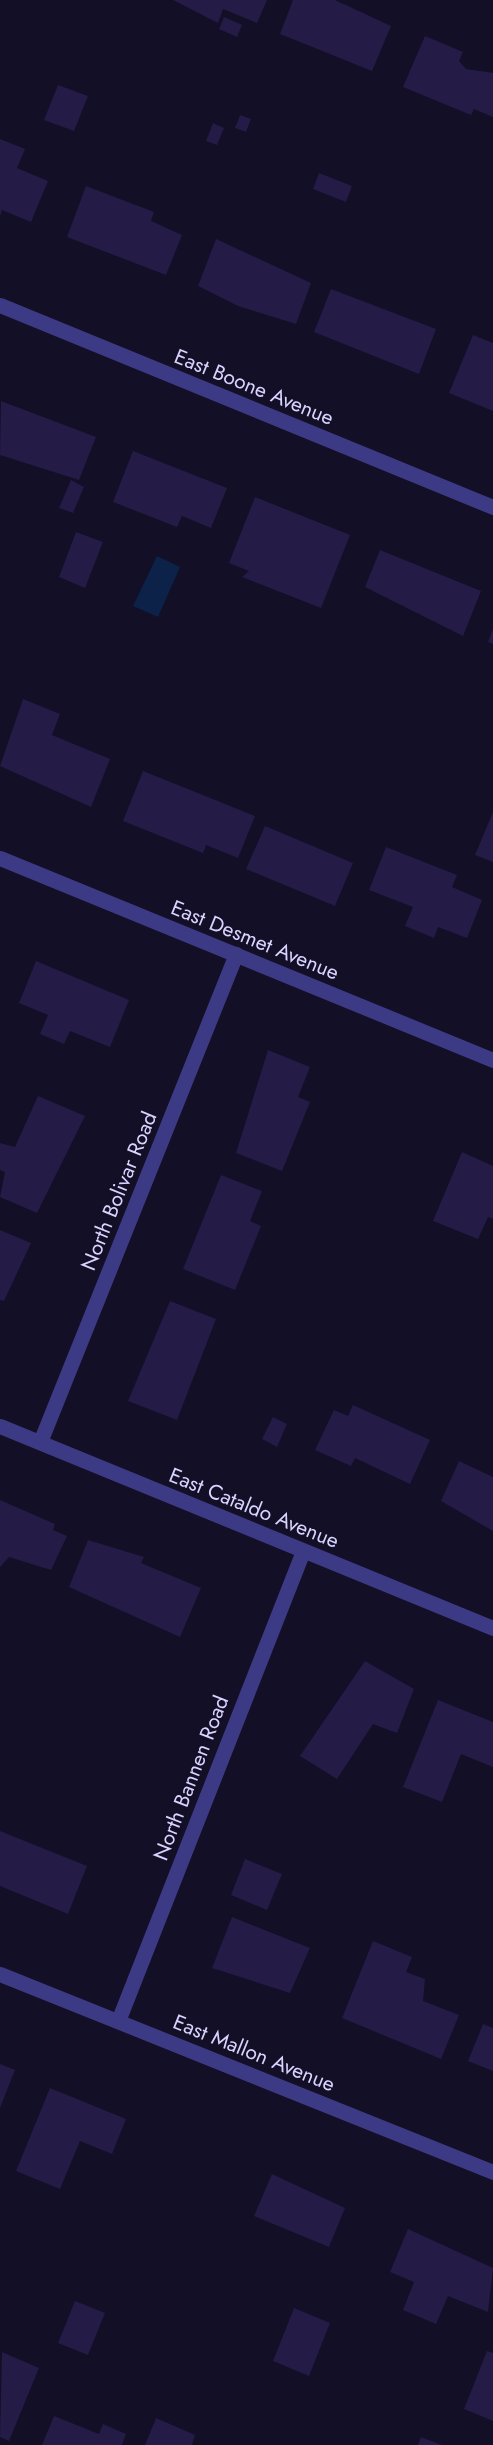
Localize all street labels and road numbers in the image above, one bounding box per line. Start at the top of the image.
street label: East Boone Avenue [171,344,337,430]
street label: East Desmet Avenue [167,895,343,985]
street label: North Bolivar Road [76,1108,162,1274]
street label: East Cataldo Avenue [165,1462,343,1554]
street label: North Bannen Road [148,1692,234,1864]
street label: East Mallon Avenue [169,2009,339,2097]

